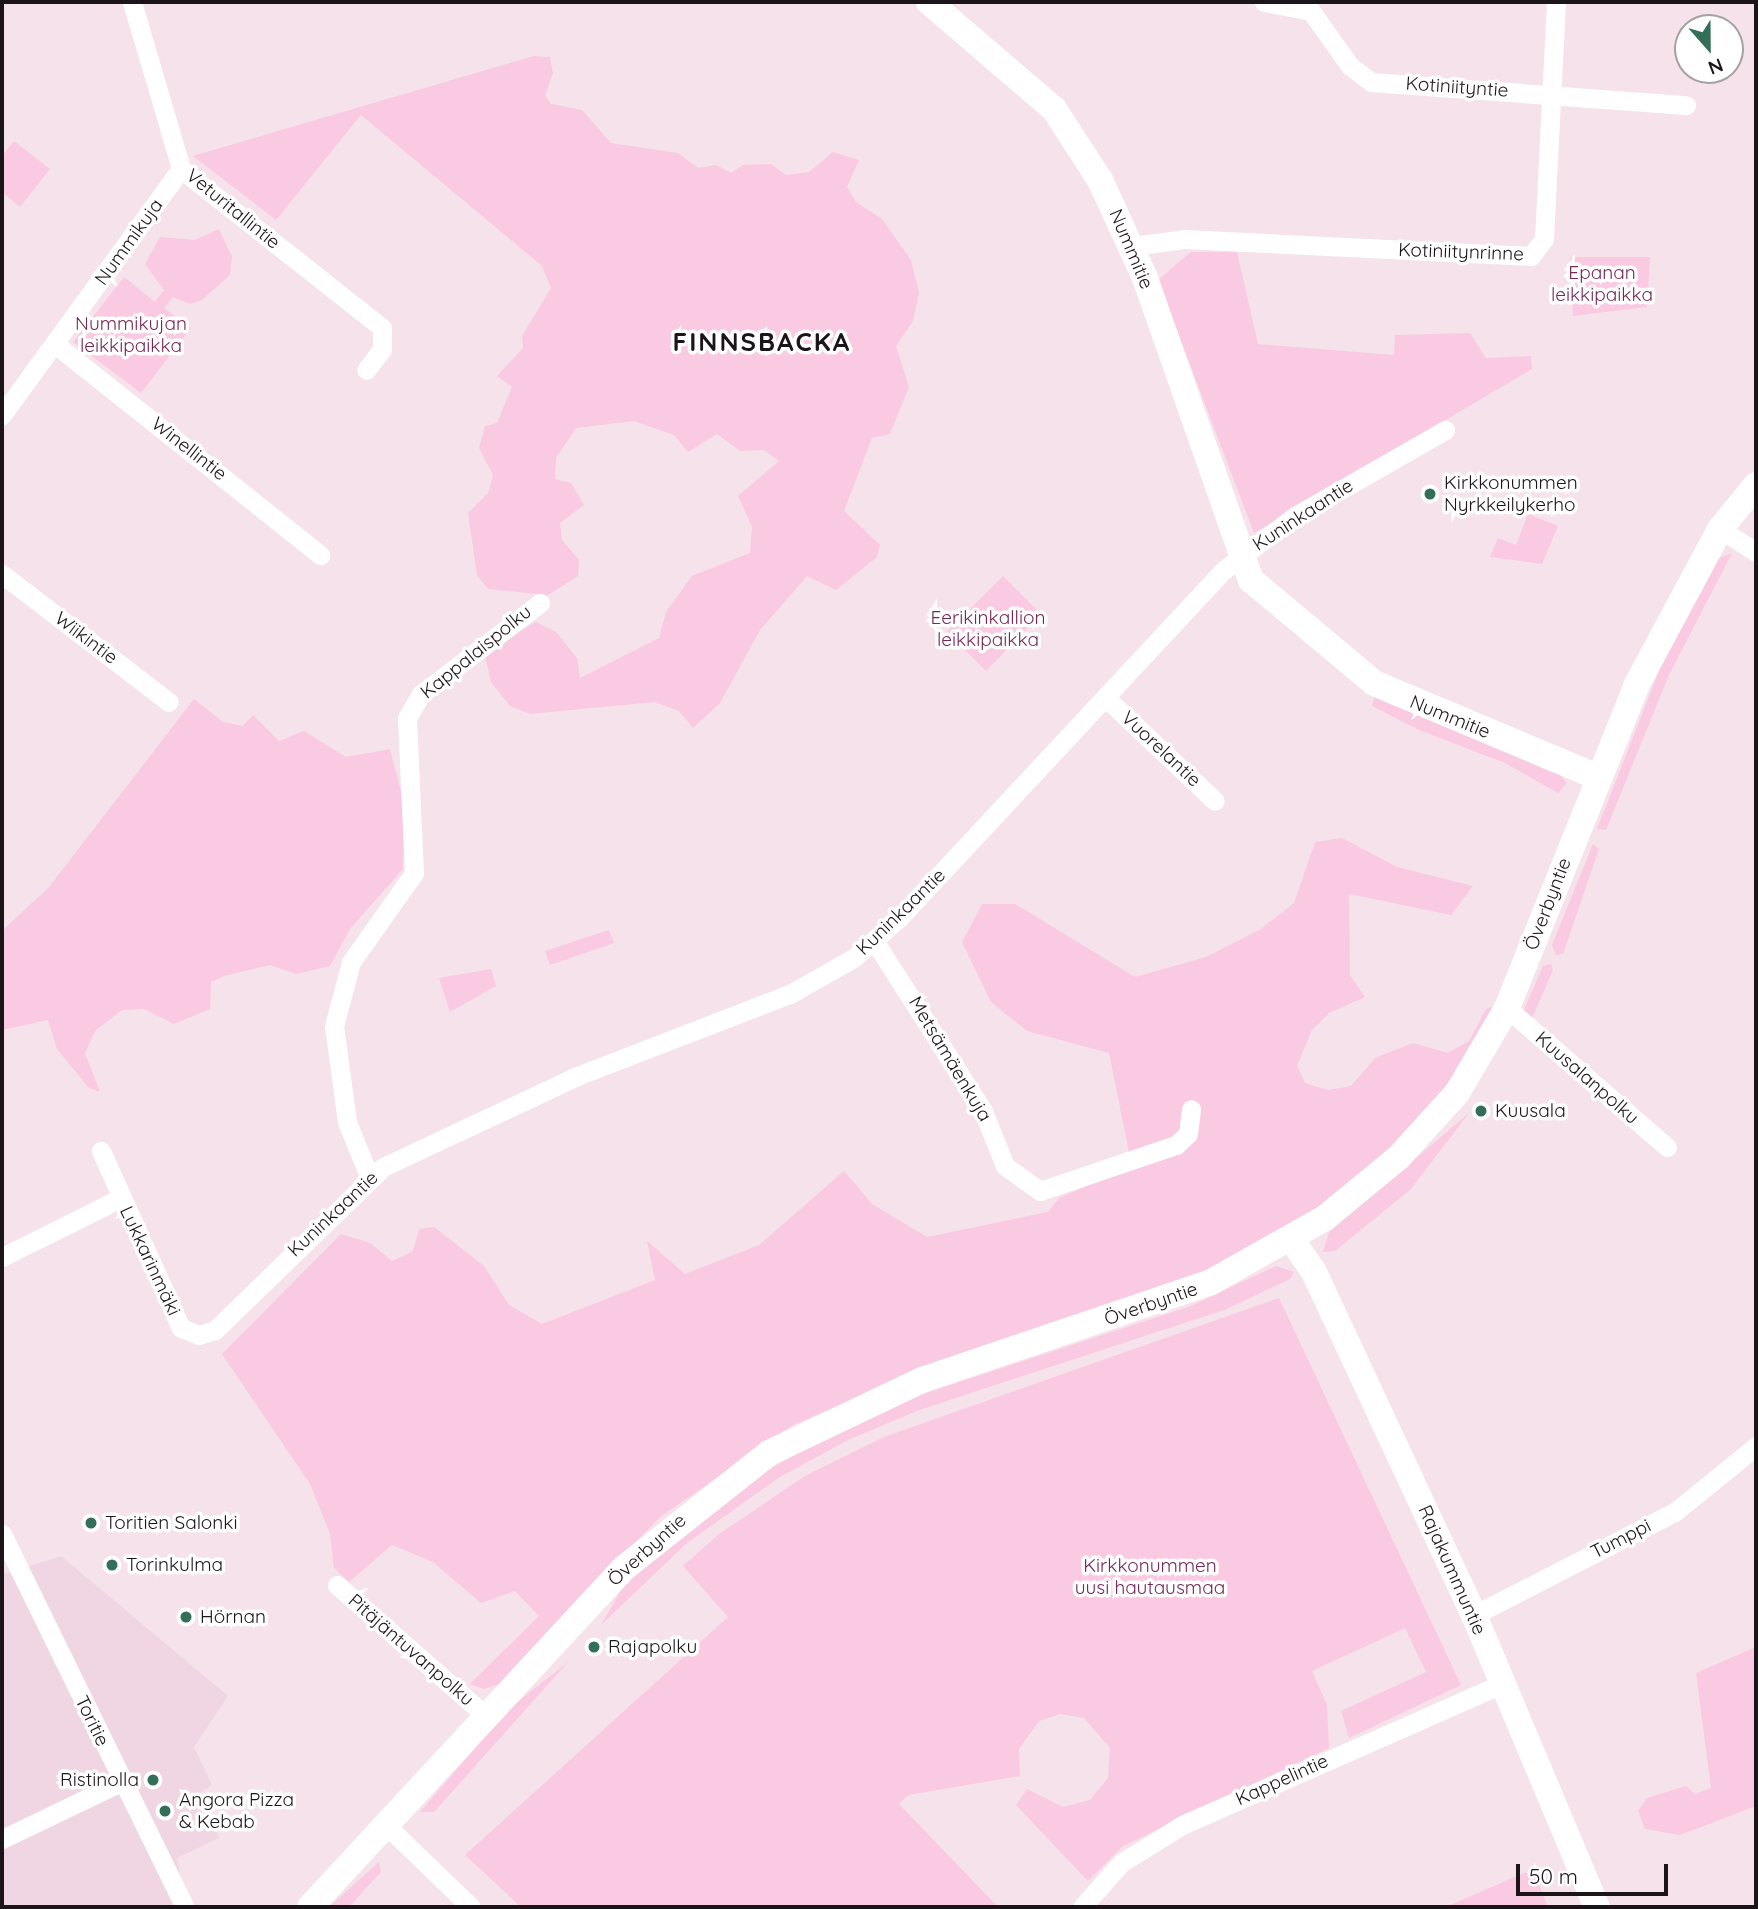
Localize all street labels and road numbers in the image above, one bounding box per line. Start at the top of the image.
street label: Kotiniityntie [1405,72,1509,102]
street label: Veturitallintie [181,164,285,254]
street label: Nummikuja [90,194,168,290]
street label: Nummitie [1104,206,1158,292]
street label: Kotiniitynrinne [1398,238,1524,266]
street label: Winellintie [147,413,231,485]
street label: Kuninkaantie [1249,474,1357,556]
street label: Kappalaispolku [416,600,536,704]
street label: Wiikintie [50,607,122,669]
street label: Nummitie [1407,691,1493,743]
street label: Vuorelantie [1116,706,1206,792]
street label: Överbyntie [1520,855,1576,953]
street label: Kuninkaantie [852,864,950,960]
street label: Metsämäenkuja [904,992,996,1126]
street label: Kuusalanpolku [1531,1027,1643,1129]
street label: Kuninkaantie [283,1166,383,1262]
street label: Lukkarinmäki [115,1203,185,1319]
street label: Överbyntie [1101,1277,1201,1331]
street label: Rajakummuntie [1413,1502,1491,1638]
street label: Överbyntie [603,1509,691,1591]
street label: Tumppi [1587,1514,1655,1564]
street label: Pitäjäntuvanpolku [344,1589,478,1711]
street label: Toritie [70,1692,114,1750]
street label: Kappelintie [1232,1750,1332,1810]

